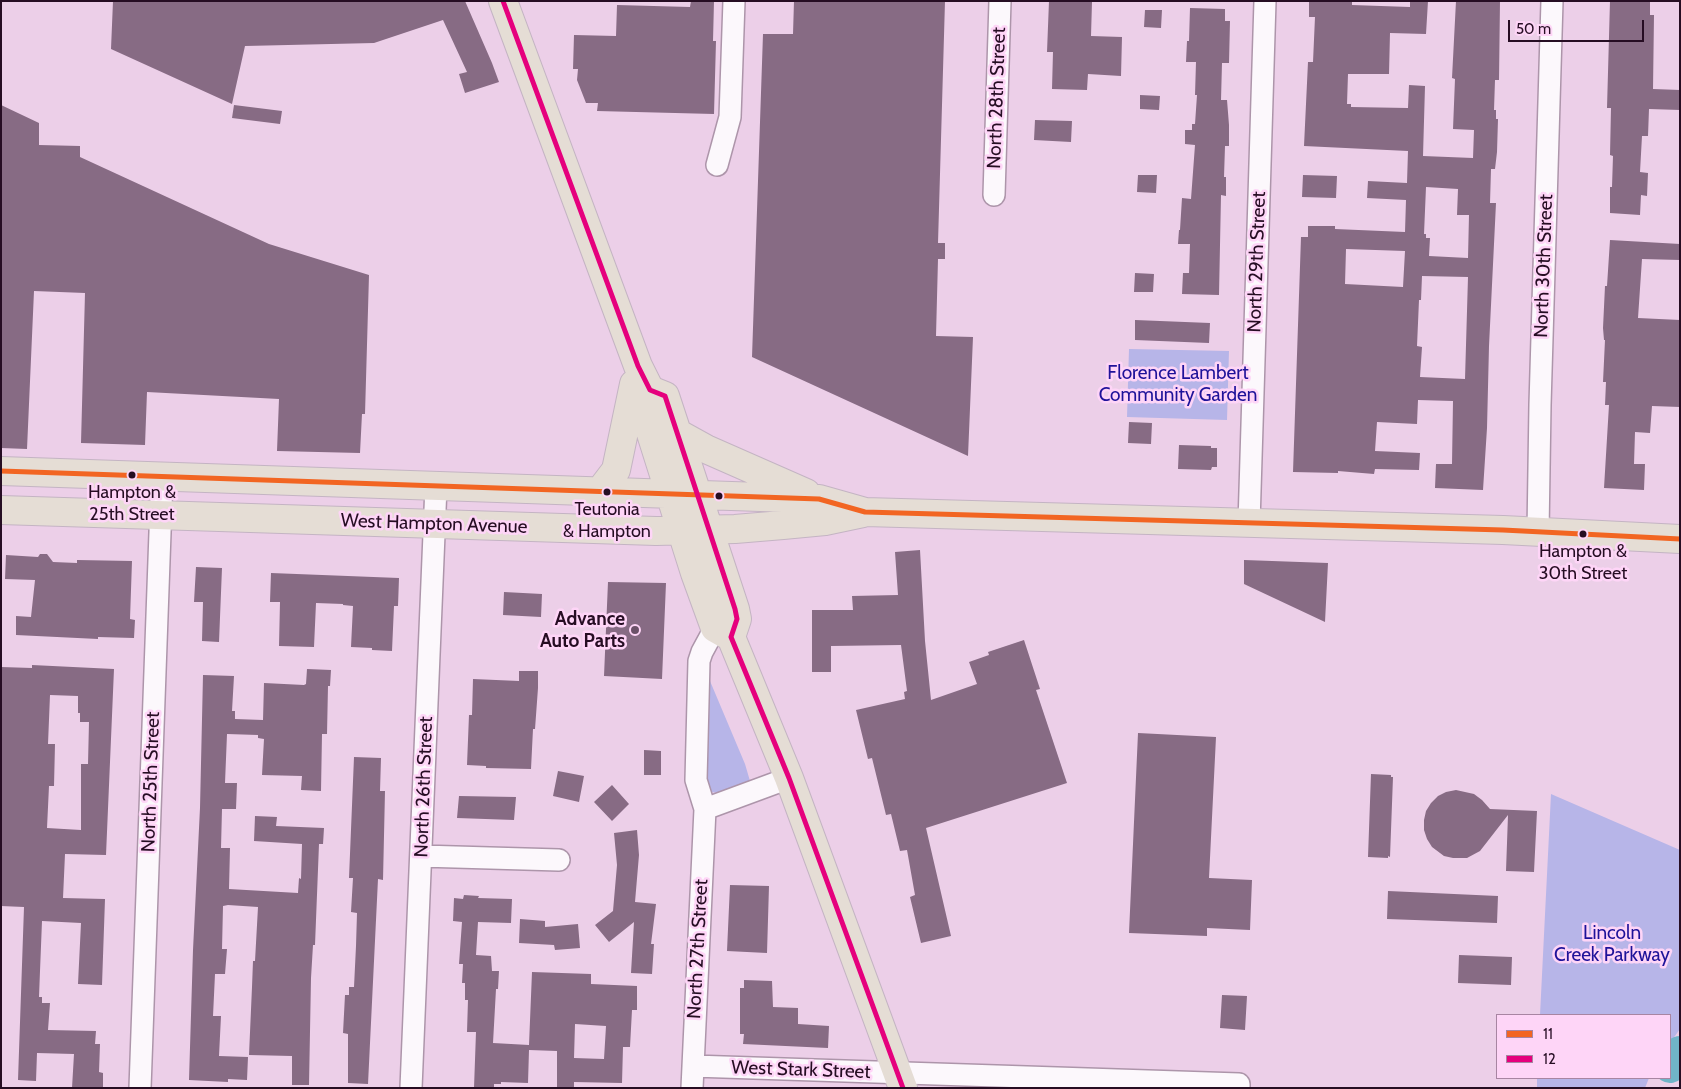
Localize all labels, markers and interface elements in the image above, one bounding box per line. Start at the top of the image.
scale bar [1511,10,1647,42]
text: 50 m [1516,20,1551,38]
street label: North 28th Street [983,27,1011,169]
street label: North 29th Street [1243,191,1271,333]
street label: North 30th Street [1530,194,1558,338]
park label: Florence Lambert Community Garden [1099,362,1257,406]
marker: Hampton & 25th Street [127,470,137,480]
place label: Hampton & 25th Street [88,482,176,524]
marker: Teutonia & Hampton [602,487,612,497]
unlabelled marker [714,491,724,501]
place label: Teutonia & Hampton [563,499,651,542]
street label: West Hampton Avenue [340,509,528,539]
marker: Hampton & 30th Street [1578,529,1588,539]
place label: Hampton & 30th Street [1539,541,1627,584]
place label: Advance Auto Parts [540,608,625,652]
marker: Advance Auto Parts [629,624,641,636]
street label: North 25th Street [137,711,165,853]
street label: North 26th Street [410,716,438,858]
street label: North 27th Street [683,879,713,1019]
park label: Lincoln Creek Parkway [1554,922,1670,966]
legend [1496,1014,1671,1079]
text: 11 [1543,1025,1553,1043]
text: 12 [1543,1050,1556,1068]
street label: West Stark Street [731,1056,871,1084]

